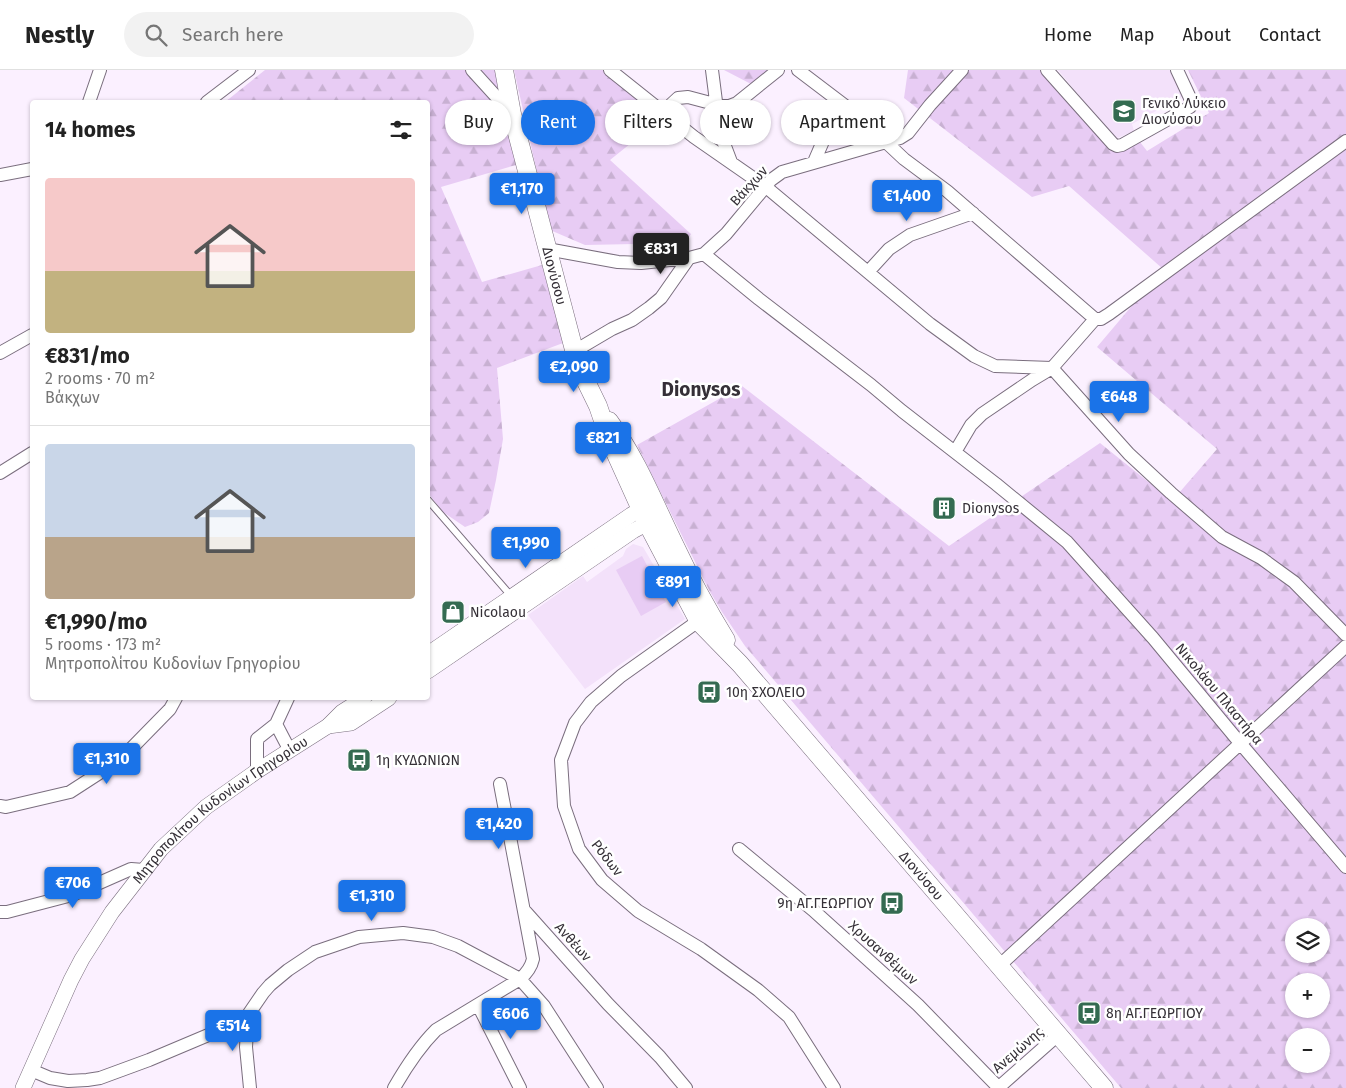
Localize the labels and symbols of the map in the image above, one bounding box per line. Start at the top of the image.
place label: Γενικό Λύκειο Διονύσου [1142,95,1226,128]
school or university icon: Γενικό Λύκειο Διονύσου [1111,98,1137,124]
street label: Βάκχων [727,162,772,210]
pin: €1,170 [481,172,563,215]
pin: €1,400 [866,180,948,222]
pin: €831 [631,232,691,275]
street label: Διονύσου [539,245,570,307]
pin: €2,090 [533,350,615,393]
district label: Dionysos [662,378,740,401]
pin: €648 [1089,380,1149,423]
pin: €821 [573,422,633,464]
building icon: Dionysos [931,495,957,521]
place label: Dionysos [962,500,1020,517]
pin: €1,990 [485,526,567,569]
pin: €891 [643,566,703,608]
shop icon: Nicolaou [440,599,466,625]
place label: Nicolaou [470,604,526,621]
street label: Νικολάου Πλαστήρα [1172,640,1266,748]
bus stop icon: 10η ΣΧΟΛΕΙΟ [696,679,722,705]
place label: 10η ΣΧΟΛΕΙΟ [726,684,805,701]
street label: Μητροπολίτου Κυδονίων Γρηγορίου [129,732,311,887]
pin: €1,310 [66,742,148,785]
bus stop icon: 1η ΚΥΔΩΝΙΩΝ [346,747,372,773]
place label: 1η ΚΥΔΩΝΙΩΝ [376,752,460,769]
pin: €1,420 [458,808,540,850]
street label: Ρόδων [587,836,627,880]
street label: Διονύσου [896,847,947,904]
pin: €706 [43,866,103,909]
pin: €1,310 [331,880,413,922]
bus stop icon: 9η ΑΓ.ΓΕΩΡΓΙΟΥ [879,890,905,916]
place label: 9η ΑΓ.ΓΕΩΡΓΙΟΥ [777,895,874,912]
street label: Χρυσανθέμων [845,917,921,989]
street label: Ανθέων [551,919,595,965]
pin: €606 [481,998,541,1040]
bus stop icon: 8η ΑΓ.ΓΕΩΡΓΙΟΥ [1076,1000,1102,1026]
place label: 8η ΑΓ.ΓΕΩΡΓΙΟΥ [1106,1005,1203,1022]
pin: €514 [203,1010,263,1052]
street label: Ανεμώνης [989,1023,1047,1077]

